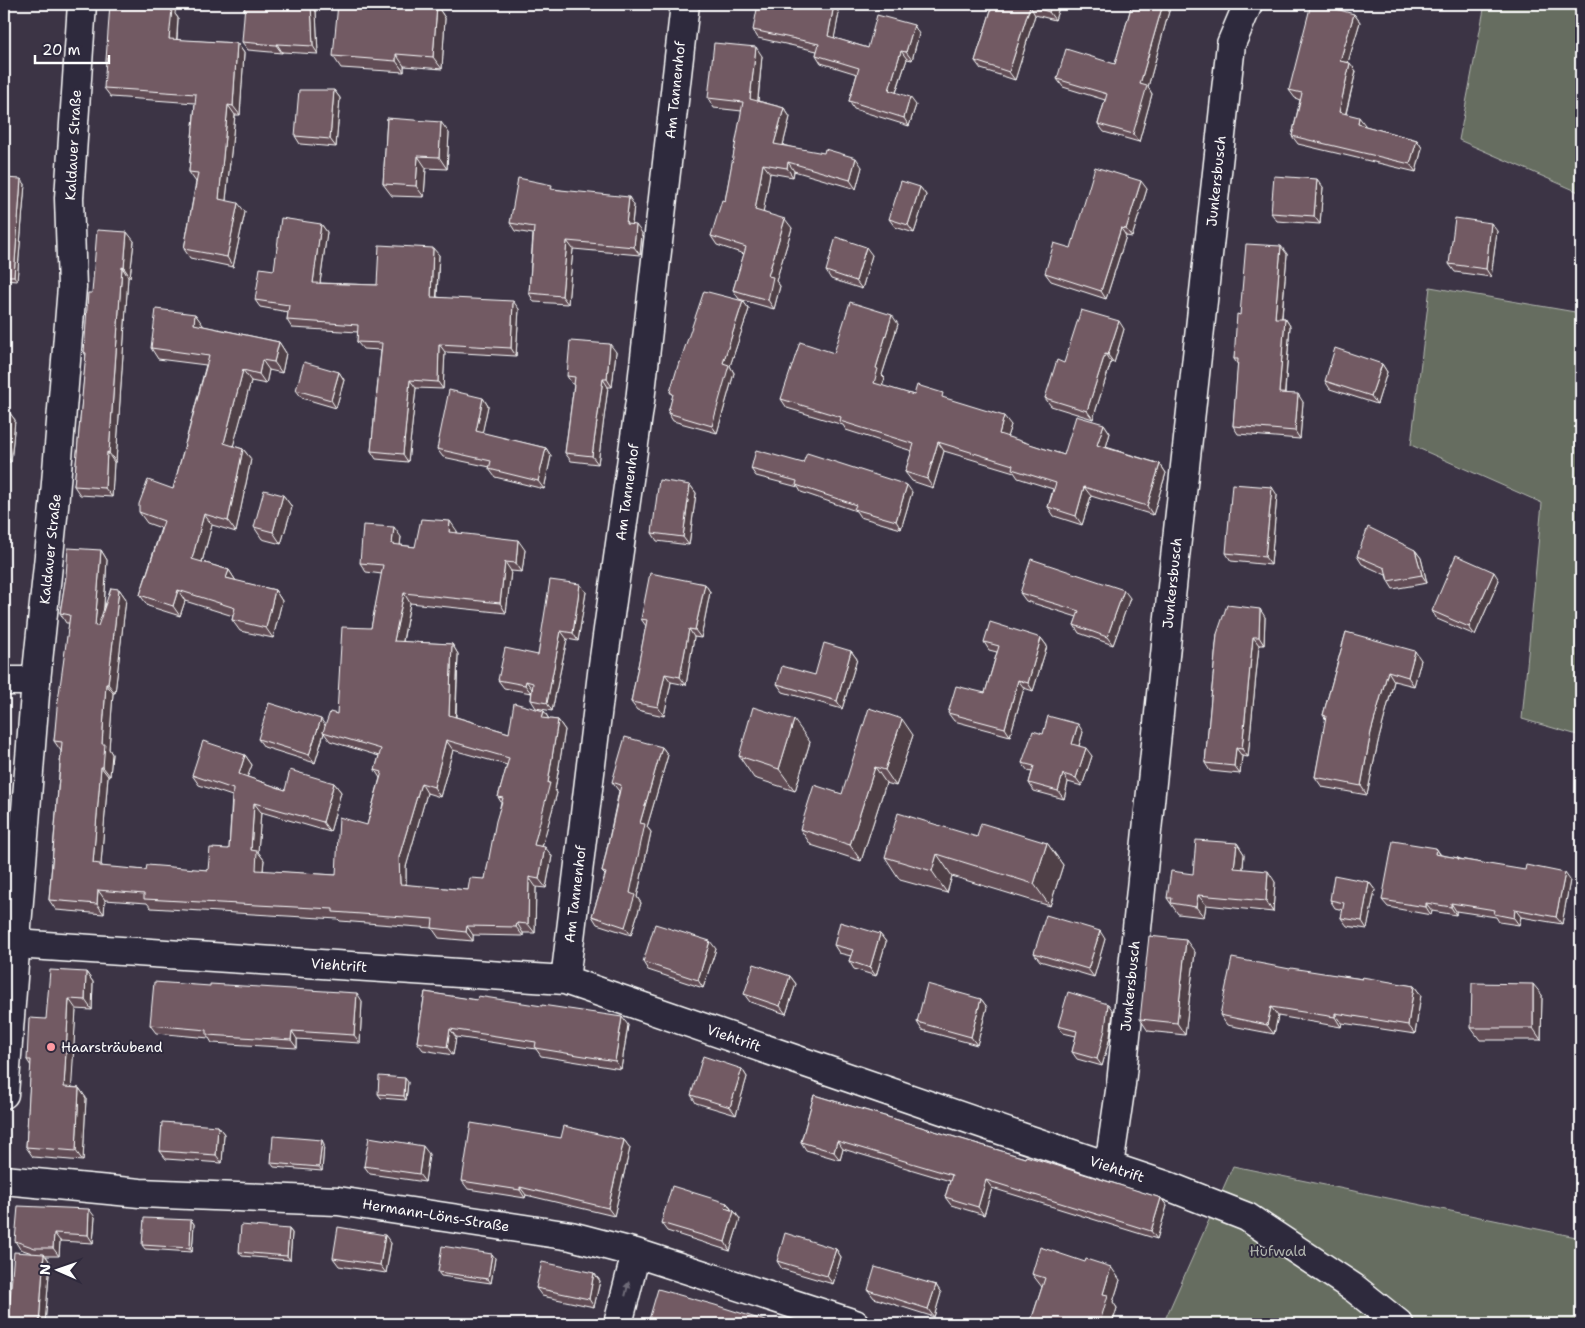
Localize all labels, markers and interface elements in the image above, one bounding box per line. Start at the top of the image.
scale bar [35,32,109,64]
street label: Am Tannenhof [661,39,689,140]
text: 20 m [42,40,81,60]
street label: Kaldauer Straße [61,89,85,201]
street label: Junkersbusch [1202,135,1230,227]
street label: Am Tannenhof [611,441,643,542]
street label: Kaldauer Straße [35,493,65,605]
street label: Junkersbusch [1158,537,1186,629]
street label: Am Tannenhof [560,843,590,944]
street label: Junkersbusch [1116,940,1144,1032]
street label: Viehtrift [310,954,368,976]
street label: Viehtrift [704,1020,764,1056]
place label: Haarsträubend [61,1038,163,1056]
marker: Haarsträubend [45,1041,57,1053]
street label: Viehtrift [1087,1152,1147,1186]
street label: Hermann-Löns-Straße [361,1194,511,1236]
park label: Hufwald [1250,1242,1307,1260]
north arrow [32,1246,82,1296]
text: N [36,1264,54,1275]
one-way arrow [623,1281,631,1296]

